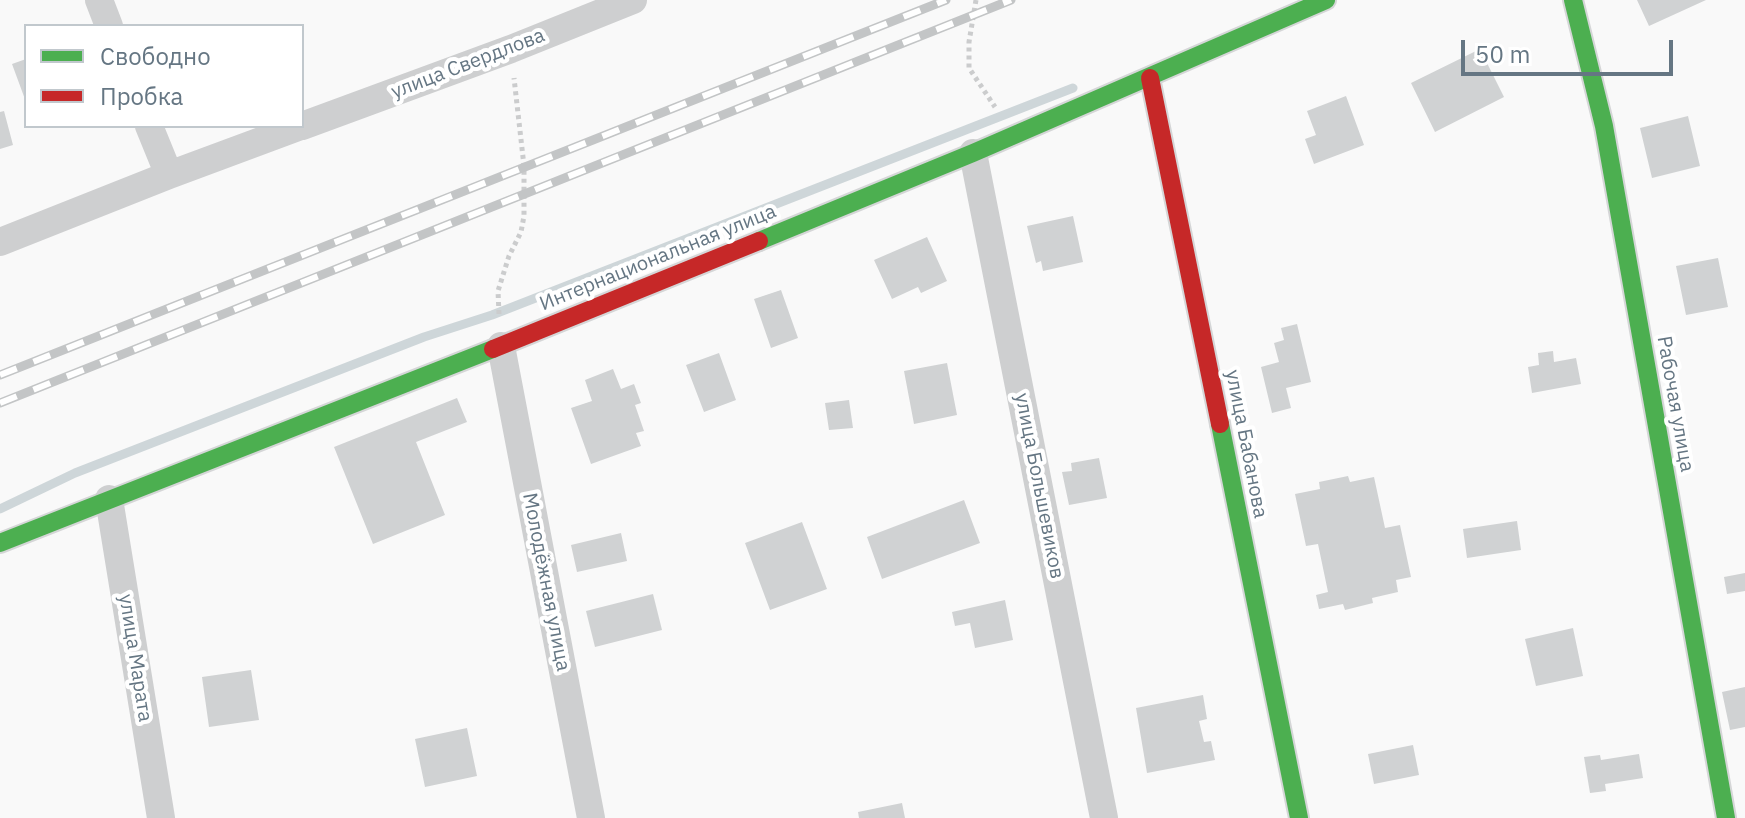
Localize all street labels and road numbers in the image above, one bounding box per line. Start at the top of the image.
street label: улица Свердлова [388,24,548,104]
street label: Интернациональная улица [536,200,780,316]
street label: Рабочая улица [1651,334,1699,474]
street label: улица Бабанова [1220,368,1272,520]
street label: улица Большевиков [1009,391,1069,581]
street label: Молодёжная улица [517,491,575,673]
street label: улица Марата [113,593,157,723]

